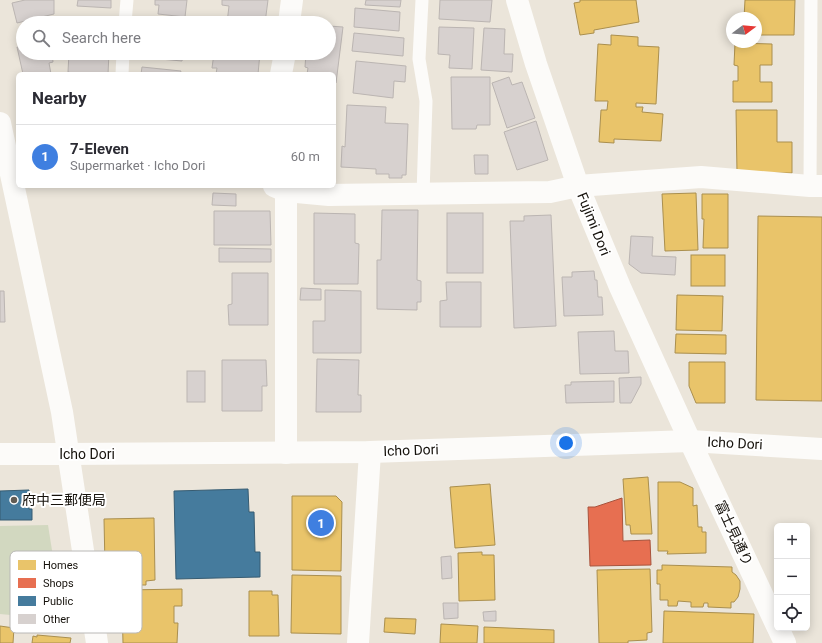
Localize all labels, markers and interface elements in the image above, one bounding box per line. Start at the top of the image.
north arrow [726,12,762,48]
search box [16,16,336,60]
icon: search [30,27,52,49]
text: Search here [62,29,141,47]
text: Nearby [32,88,87,108]
text: 7-Eleven [70,140,129,158]
text: 1 [41,149,49,164]
text: 60 m [291,149,320,164]
text: Supermarket · Icho Dori [70,158,205,173]
street label: Fujimi Dori [574,190,614,258]
your location [556,433,576,453]
street label: Icho Dori [707,434,763,452]
street label: Icho Dori [383,441,439,459]
street label: Icho Dori [59,446,115,462]
place label: 府中三郵便局 [22,492,106,508]
marker: 府中三郵便局 [9,495,19,505]
street label: 富士見通り [712,498,756,568]
pin: 1 [308,508,334,538]
map controls [774,523,810,631]
button: + [774,523,810,559]
legend [10,551,142,633]
text: Homes [43,559,79,572]
button: − [774,559,810,595]
text: Shops [43,577,74,590]
text: Public [43,595,74,608]
button: locate [774,595,810,631]
text: Other [43,613,70,626]

